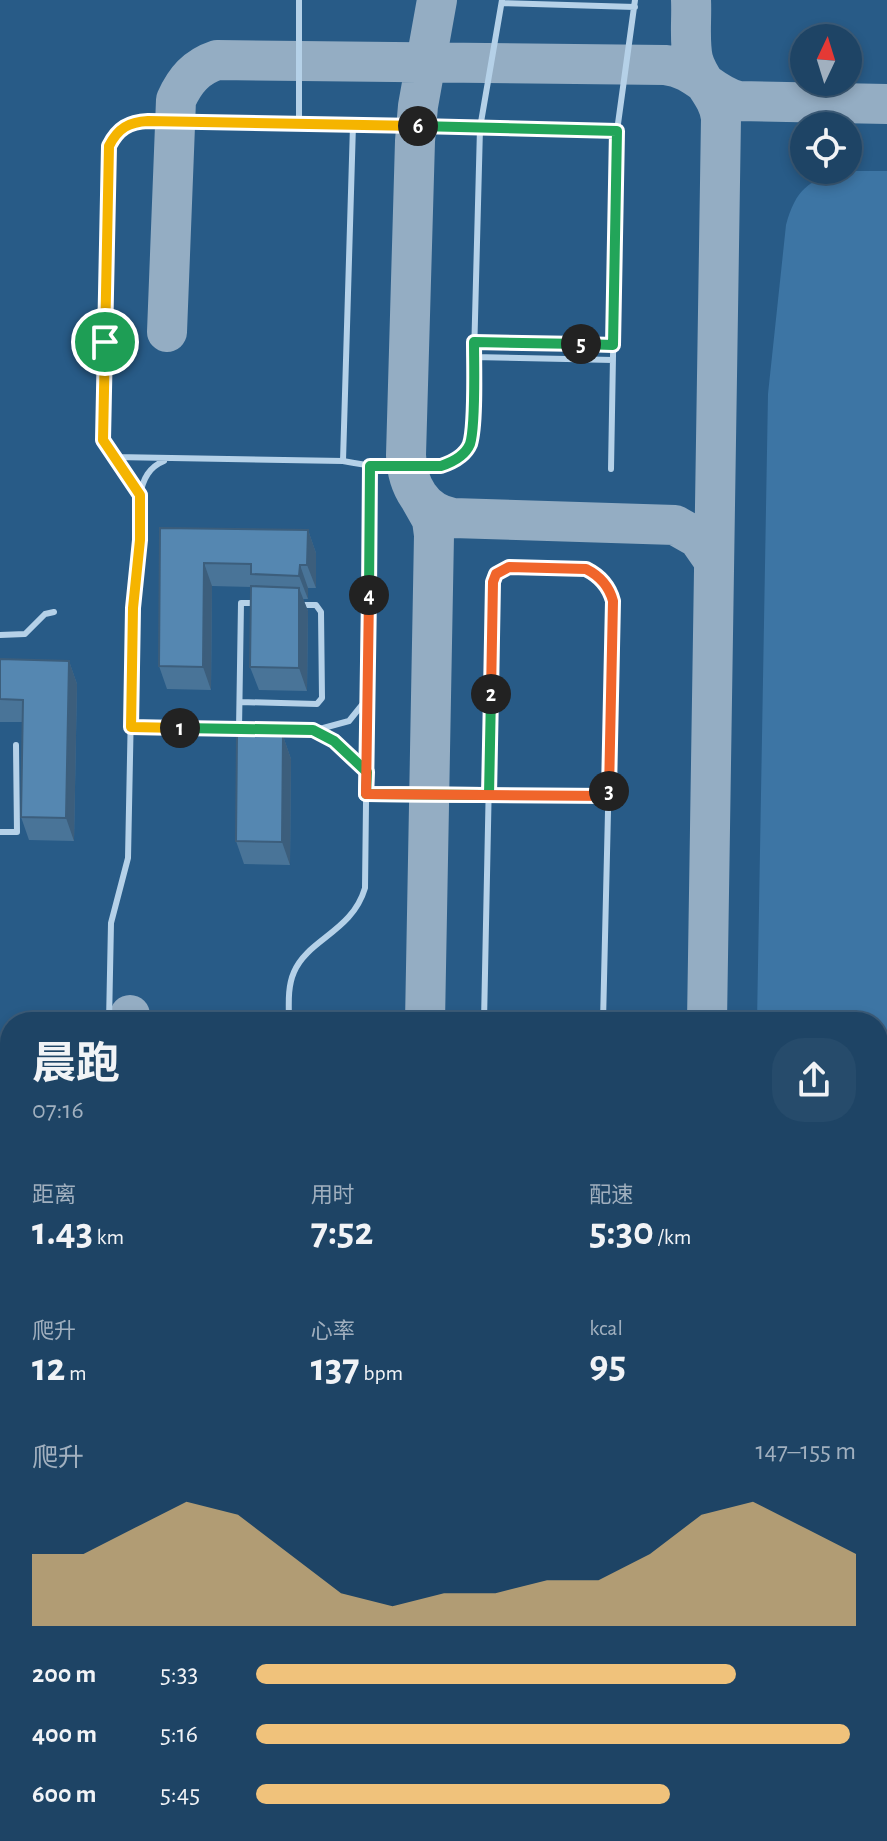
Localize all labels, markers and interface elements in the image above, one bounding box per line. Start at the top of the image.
north arrow [790,24,862,96]
map controls [790,24,862,184]
pin: 6 [398,106,438,146]
button: locate [790,112,862,184]
text: 6 [413,115,423,137]
pin [71,308,139,376]
icon: arrive [83,320,127,364]
pin: 5 [561,324,601,364]
text: 5 [576,333,586,355]
pin: 4 [349,575,389,615]
text: 4 [363,584,375,606]
pin: 2 [471,674,511,714]
text: 2 [486,683,496,705]
pin: 1 [160,708,200,748]
text: 1 [176,717,184,739]
pin: 3 [589,771,629,811]
text: 3 [604,780,614,802]
button: share [772,1038,856,1122]
text: 晨跑 [32,1043,120,1087]
text: 07:16 [32,1097,84,1123]
text: 距离 [32,1184,76,1206]
text: 用时 [311,1184,355,1206]
text: 配速 [589,1184,633,1206]
text: 1.43 [32,1212,93,1252]
text: 7:52 [311,1212,373,1252]
text: 5:30 [589,1212,654,1252]
text: km [93,1226,124,1248]
text: /km [654,1226,691,1248]
text: kcal [589,1317,623,1339]
text: 爬升 [32,1320,76,1342]
text: 心率 [311,1320,355,1342]
text: 95 [589,1345,626,1385]
text: 12 [32,1348,65,1388]
text: 137 [311,1348,360,1388]
text: m [65,1362,86,1384]
text: bpm [360,1362,403,1384]
text: 147–155 m [756,1438,856,1464]
text: 爬升 [32,1445,84,1471]
text: 200 m [32,1661,96,1687]
text: 5:33 [160,1661,198,1687]
text: 400 m [32,1721,97,1747]
text: 5:16 [160,1721,198,1747]
text: 600 m [32,1781,97,1807]
text: 5:45 [160,1781,200,1807]

